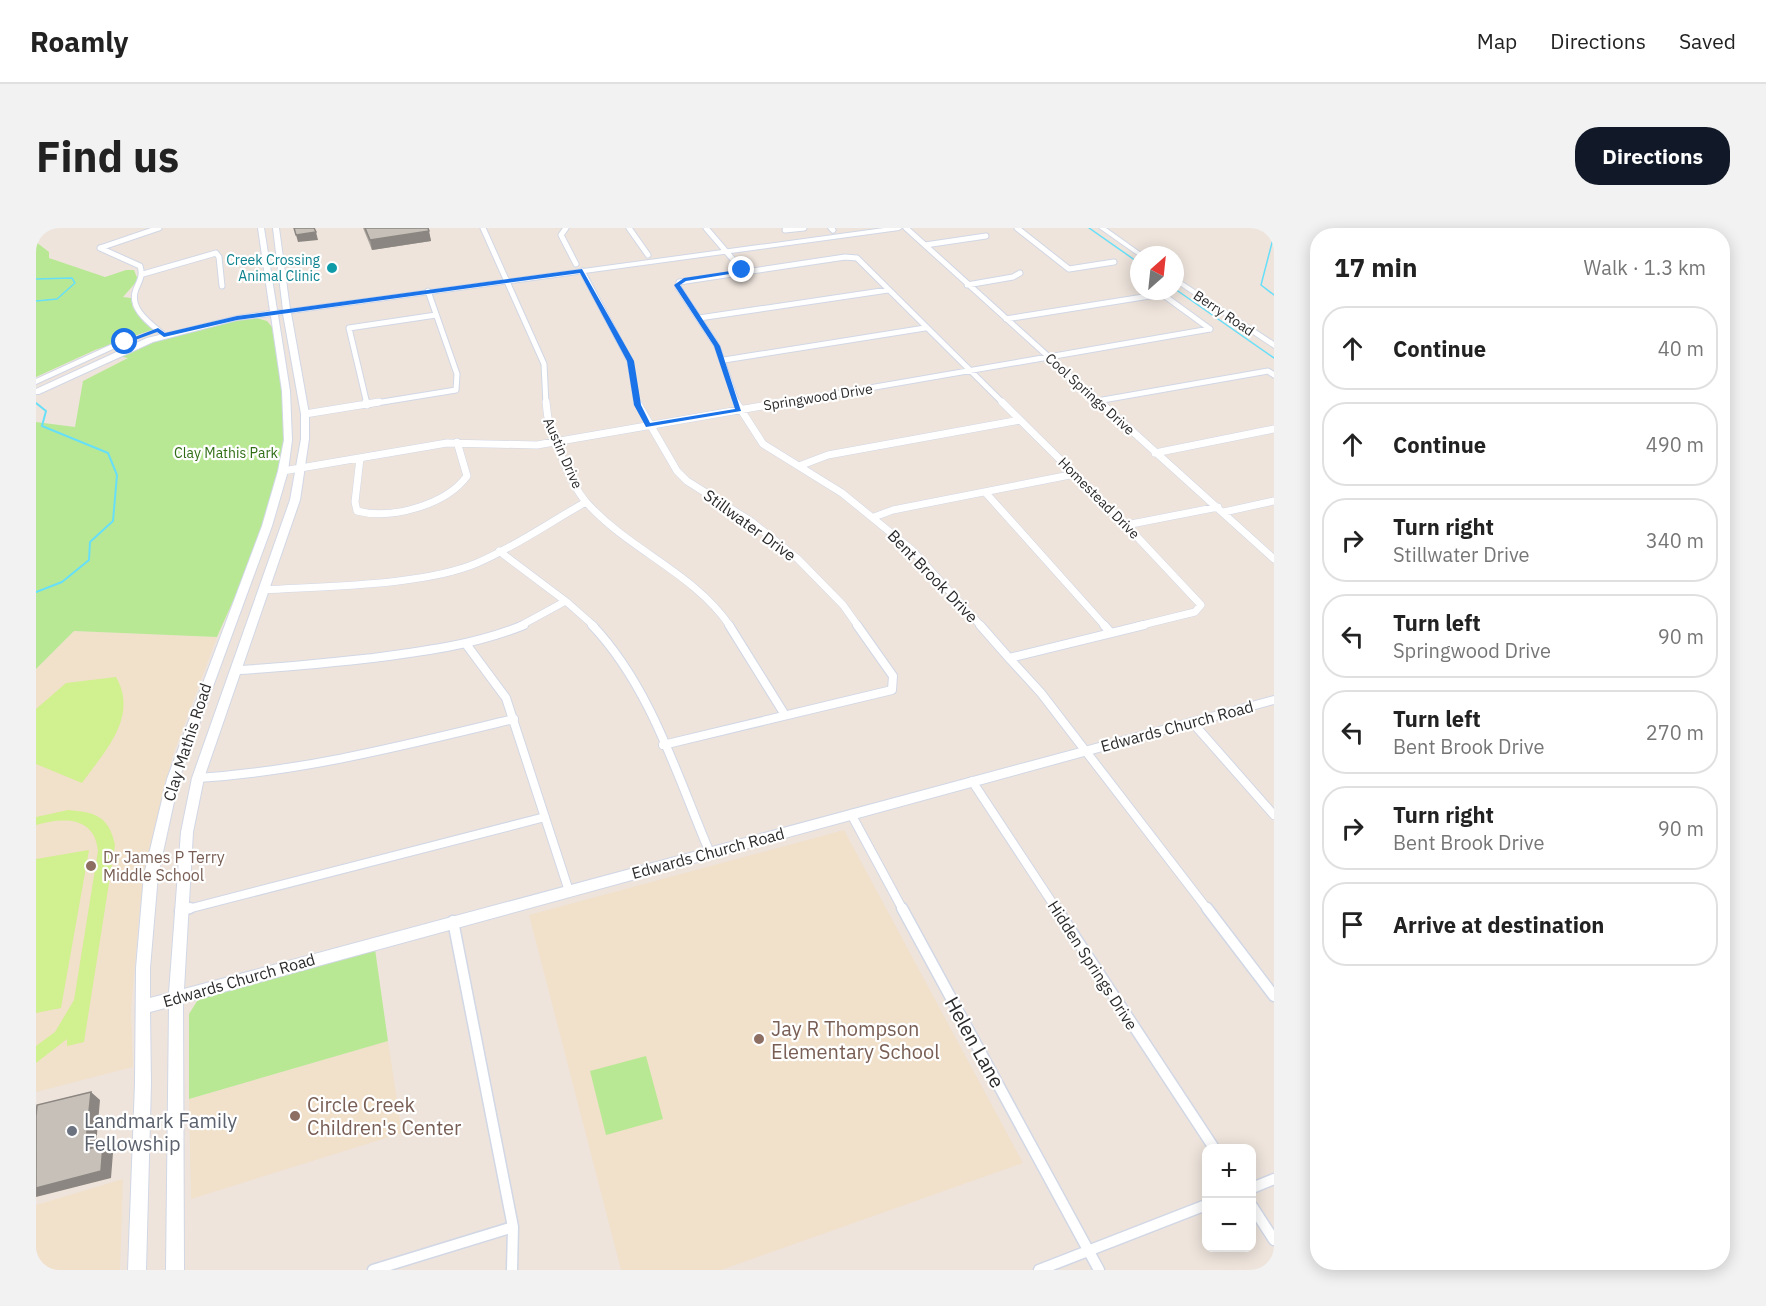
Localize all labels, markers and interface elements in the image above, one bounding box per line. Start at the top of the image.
text: Roamly [30,23,128,60]
text: Map [1477,27,1517,55]
text: Directions [1550,27,1646,55]
text: Saved [1679,27,1736,55]
button: Directions [1575,127,1730,185]
text: Find us [36,129,179,184]
north arrow [1130,246,1184,300]
text: 17 min [1334,250,1418,284]
place label: Creek Crossing Animal Clinic [226,251,321,285]
text: Walk · 1.3 km [1584,254,1706,281]
route end [728,256,754,282]
marker: Creek Crossing Animal Clinic [325,261,339,275]
street label: Berry Road [1190,286,1258,340]
route start [111,328,137,354]
icon: ahead [1336,332,1369,365]
text: Continue [1393,334,1486,363]
text: 40 m [1658,335,1704,362]
street label: Cool Springs Drive [1041,349,1139,439]
street label: Springwood Drive [762,379,874,415]
street label: Austin Drive [539,415,587,492]
icon: ahead [1336,428,1369,461]
text: Continue [1393,430,1486,459]
text: 490 m [1646,431,1704,458]
park label: Clay Mathis Park [174,444,279,462]
street label: Homestead Drive [1054,453,1144,543]
street label: Stillwater Drive [700,485,800,565]
text: Turn right [1393,512,1494,541]
icon: right [1336,524,1369,557]
street label: Bent Brook Drive [884,525,982,627]
text: 340 m [1646,527,1704,554]
text: Stillwater Drive [1393,541,1530,568]
text: Turn left [1393,608,1481,637]
icon: left [1336,620,1369,653]
text: 90 m [1658,623,1704,650]
text: Springwood Drive [1393,637,1551,664]
street label: Clay Mathis Road [158,680,216,804]
street label: Edwards Church Road [1098,696,1256,756]
text: Turn left [1393,704,1481,733]
icon: left [1336,716,1369,749]
text: 270 m [1646,719,1704,746]
text: Bent Brook Drive [1393,733,1545,760]
text: Turn right [1393,800,1494,829]
icon: right [1336,812,1369,845]
text: 90 m [1658,815,1704,842]
street label: Edwards Church Road [629,823,787,883]
text: Bent Brook Drive [1393,829,1545,856]
place label: Dr James P Terry Middle School [103,847,225,885]
marker: Dr James P Terry Middle School [84,859,98,873]
street label: Hidden Springs Drive [1044,897,1142,1034]
icon: arrive [1336,908,1369,941]
text: Arrive at destination [1393,910,1604,939]
street label: Edwards Church Road [161,949,317,1011]
street label: Helen Lane [939,991,1011,1093]
place label: Jay R Thompson Elementary School [771,1015,940,1065]
marker: Jay R Thompson Elementary School [752,1032,766,1046]
place label: Circle Creek Children's Center [307,1091,461,1141]
place label: Landmark Family Fellowship [84,1107,237,1157]
marker: Circle Creek Children's Center [288,1109,302,1123]
marker: Landmark Family Fellowship [65,1124,79,1138]
map controls [1202,1144,1256,1252]
button: + [1202,1144,1256,1198]
button: − [1202,1198,1256,1252]

